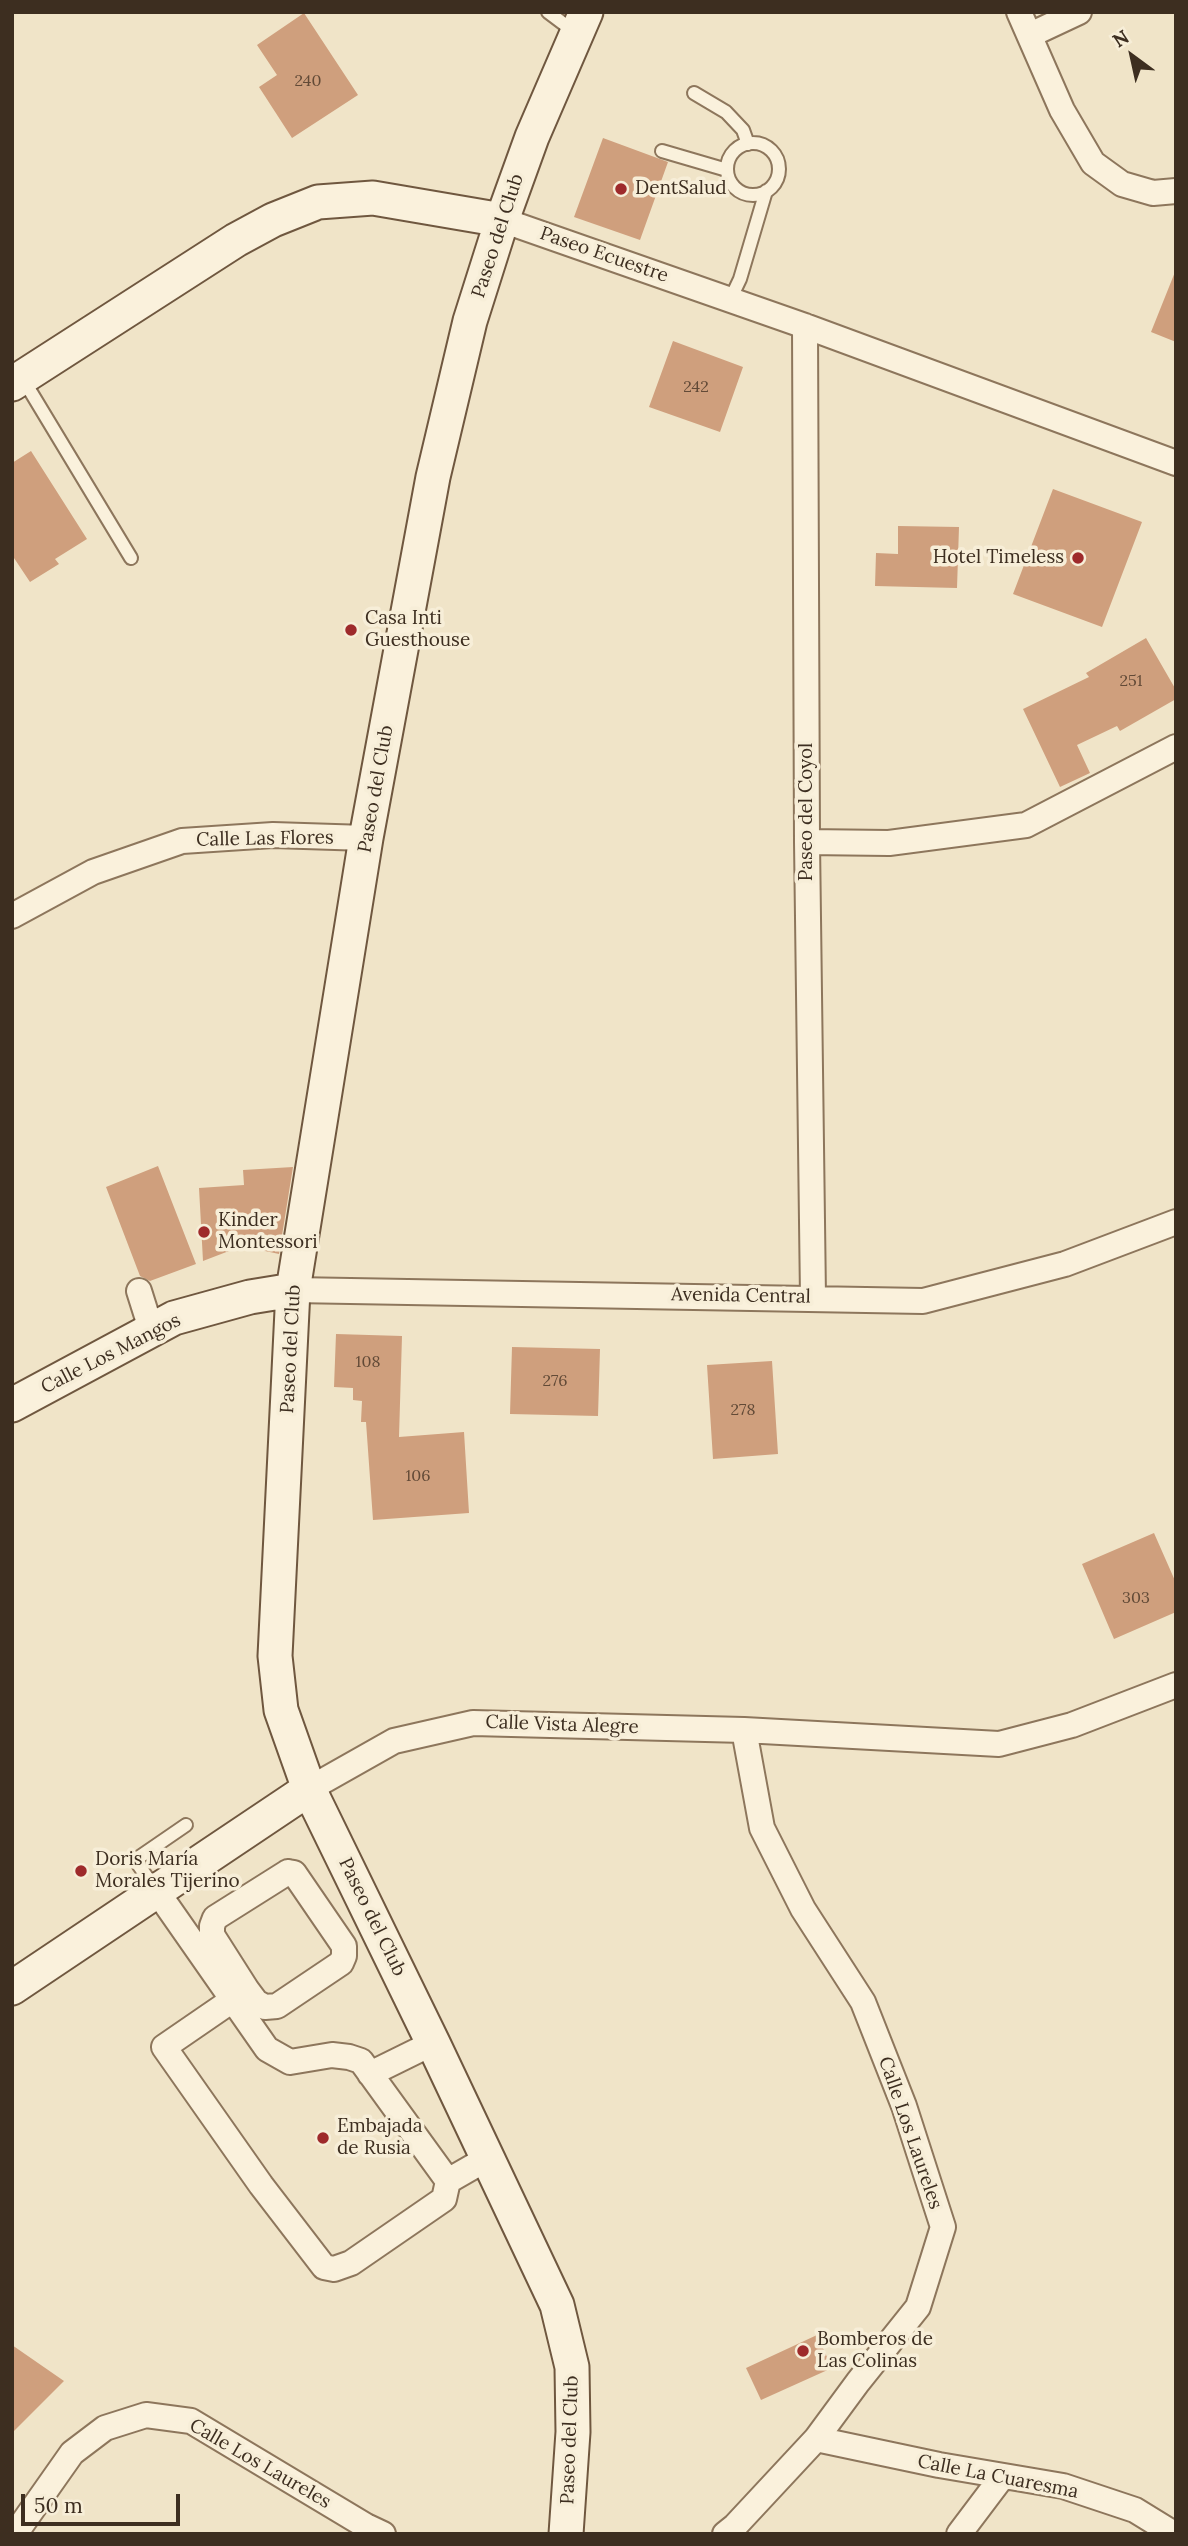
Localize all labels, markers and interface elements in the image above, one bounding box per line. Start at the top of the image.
north arrow [1097,21,1167,91]
text: N [1108,24,1133,52]
house number: 240 [295,71,321,91]
street label: Paseo del Club [467,171,529,301]
place label: DentSalud [635,178,727,200]
marker: DentSalud [613,181,629,197]
street label: Paseo Ecuestre [537,222,671,288]
house number: 242 [683,377,709,397]
place label: Hotel Timeless [933,547,1064,569]
marker: Hotel Timeless [1070,550,1086,566]
place label: Casa Inti Guesthouse [365,608,470,652]
marker: Casa Inti Guesthouse [343,622,359,638]
house number: 251 [1119,671,1143,691]
street label: Paseo del Club [354,724,398,854]
street label: Paseo del Coyol [796,743,818,881]
street label: Calle Las Flores [196,826,334,852]
place label: Kinder Montessori [218,1210,318,1254]
marker: Kinder Montessori [196,1224,212,1240]
street label: Avenida Central [671,1283,811,1309]
street label: Paseo del Club [276,1284,306,1414]
street label: Calle Los Mangos [37,1309,185,1399]
house number: 108 [356,1352,380,1372]
house number: 276 [542,1371,568,1391]
house number: 278 [731,1400,755,1420]
house number: 106 [405,1466,431,1486]
house number: 303 [1122,1588,1150,1608]
street label: Calle Vista Alegre [485,1711,639,1739]
place label: Doris María Morales Tijerino [95,1849,240,1893]
street label: Paseo del Club [333,1854,411,1980]
marker: Doris María Morales Tijerino [73,1863,89,1879]
street label: Calle Los Laureles [873,2054,947,2212]
place label: Embajada de Rusia [337,2116,423,2160]
marker: Embajada de Rusia [315,2130,331,2146]
place label: Bomberos de Las Colinas [817,2329,933,2373]
marker: Bomberos de Las Colinas [795,2343,811,2359]
street label: Paseo del Club [556,2375,584,2505]
street label: Calle Los Laureles [185,2414,335,2514]
street label: Calle La Cuaresma [916,2450,1080,2504]
scale bar [24,2480,184,2524]
text: 50 m [34,2492,83,2519]

